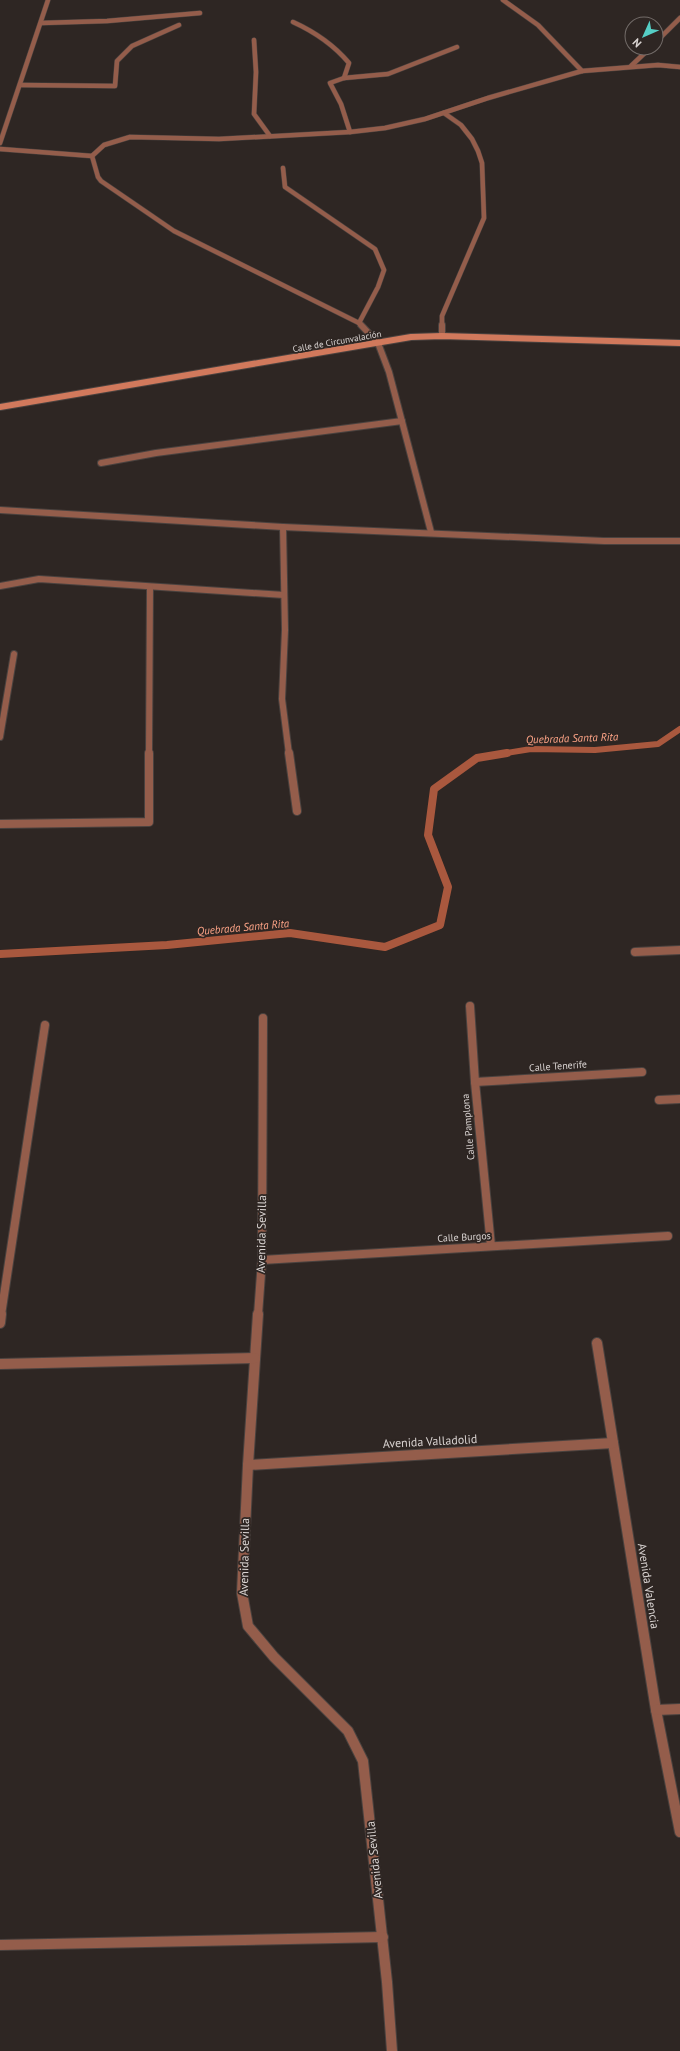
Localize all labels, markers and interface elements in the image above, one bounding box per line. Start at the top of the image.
north arrow [624,16,664,56]
text: N [629,36,644,51]
street label: Calle de Circunvalación [292,328,382,354]
water label: Quebrada Santa Rita [525,729,619,747]
water label: Quebrada Santa Rita [196,916,290,938]
street label: Calle Tenerife [529,1057,587,1075]
street label: Calle Pamplona [459,1093,477,1161]
street label: Avenida Sevilla [253,1195,269,1273]
street label: Calle Burgos [437,1229,491,1245]
street label: Avenida Valladolid [382,1431,478,1451]
street label: Avenida Sevilla [236,1518,252,1596]
street label: Avenida Valencia [635,1542,663,1630]
street label: Avenida Sevilla [362,1820,386,1900]

